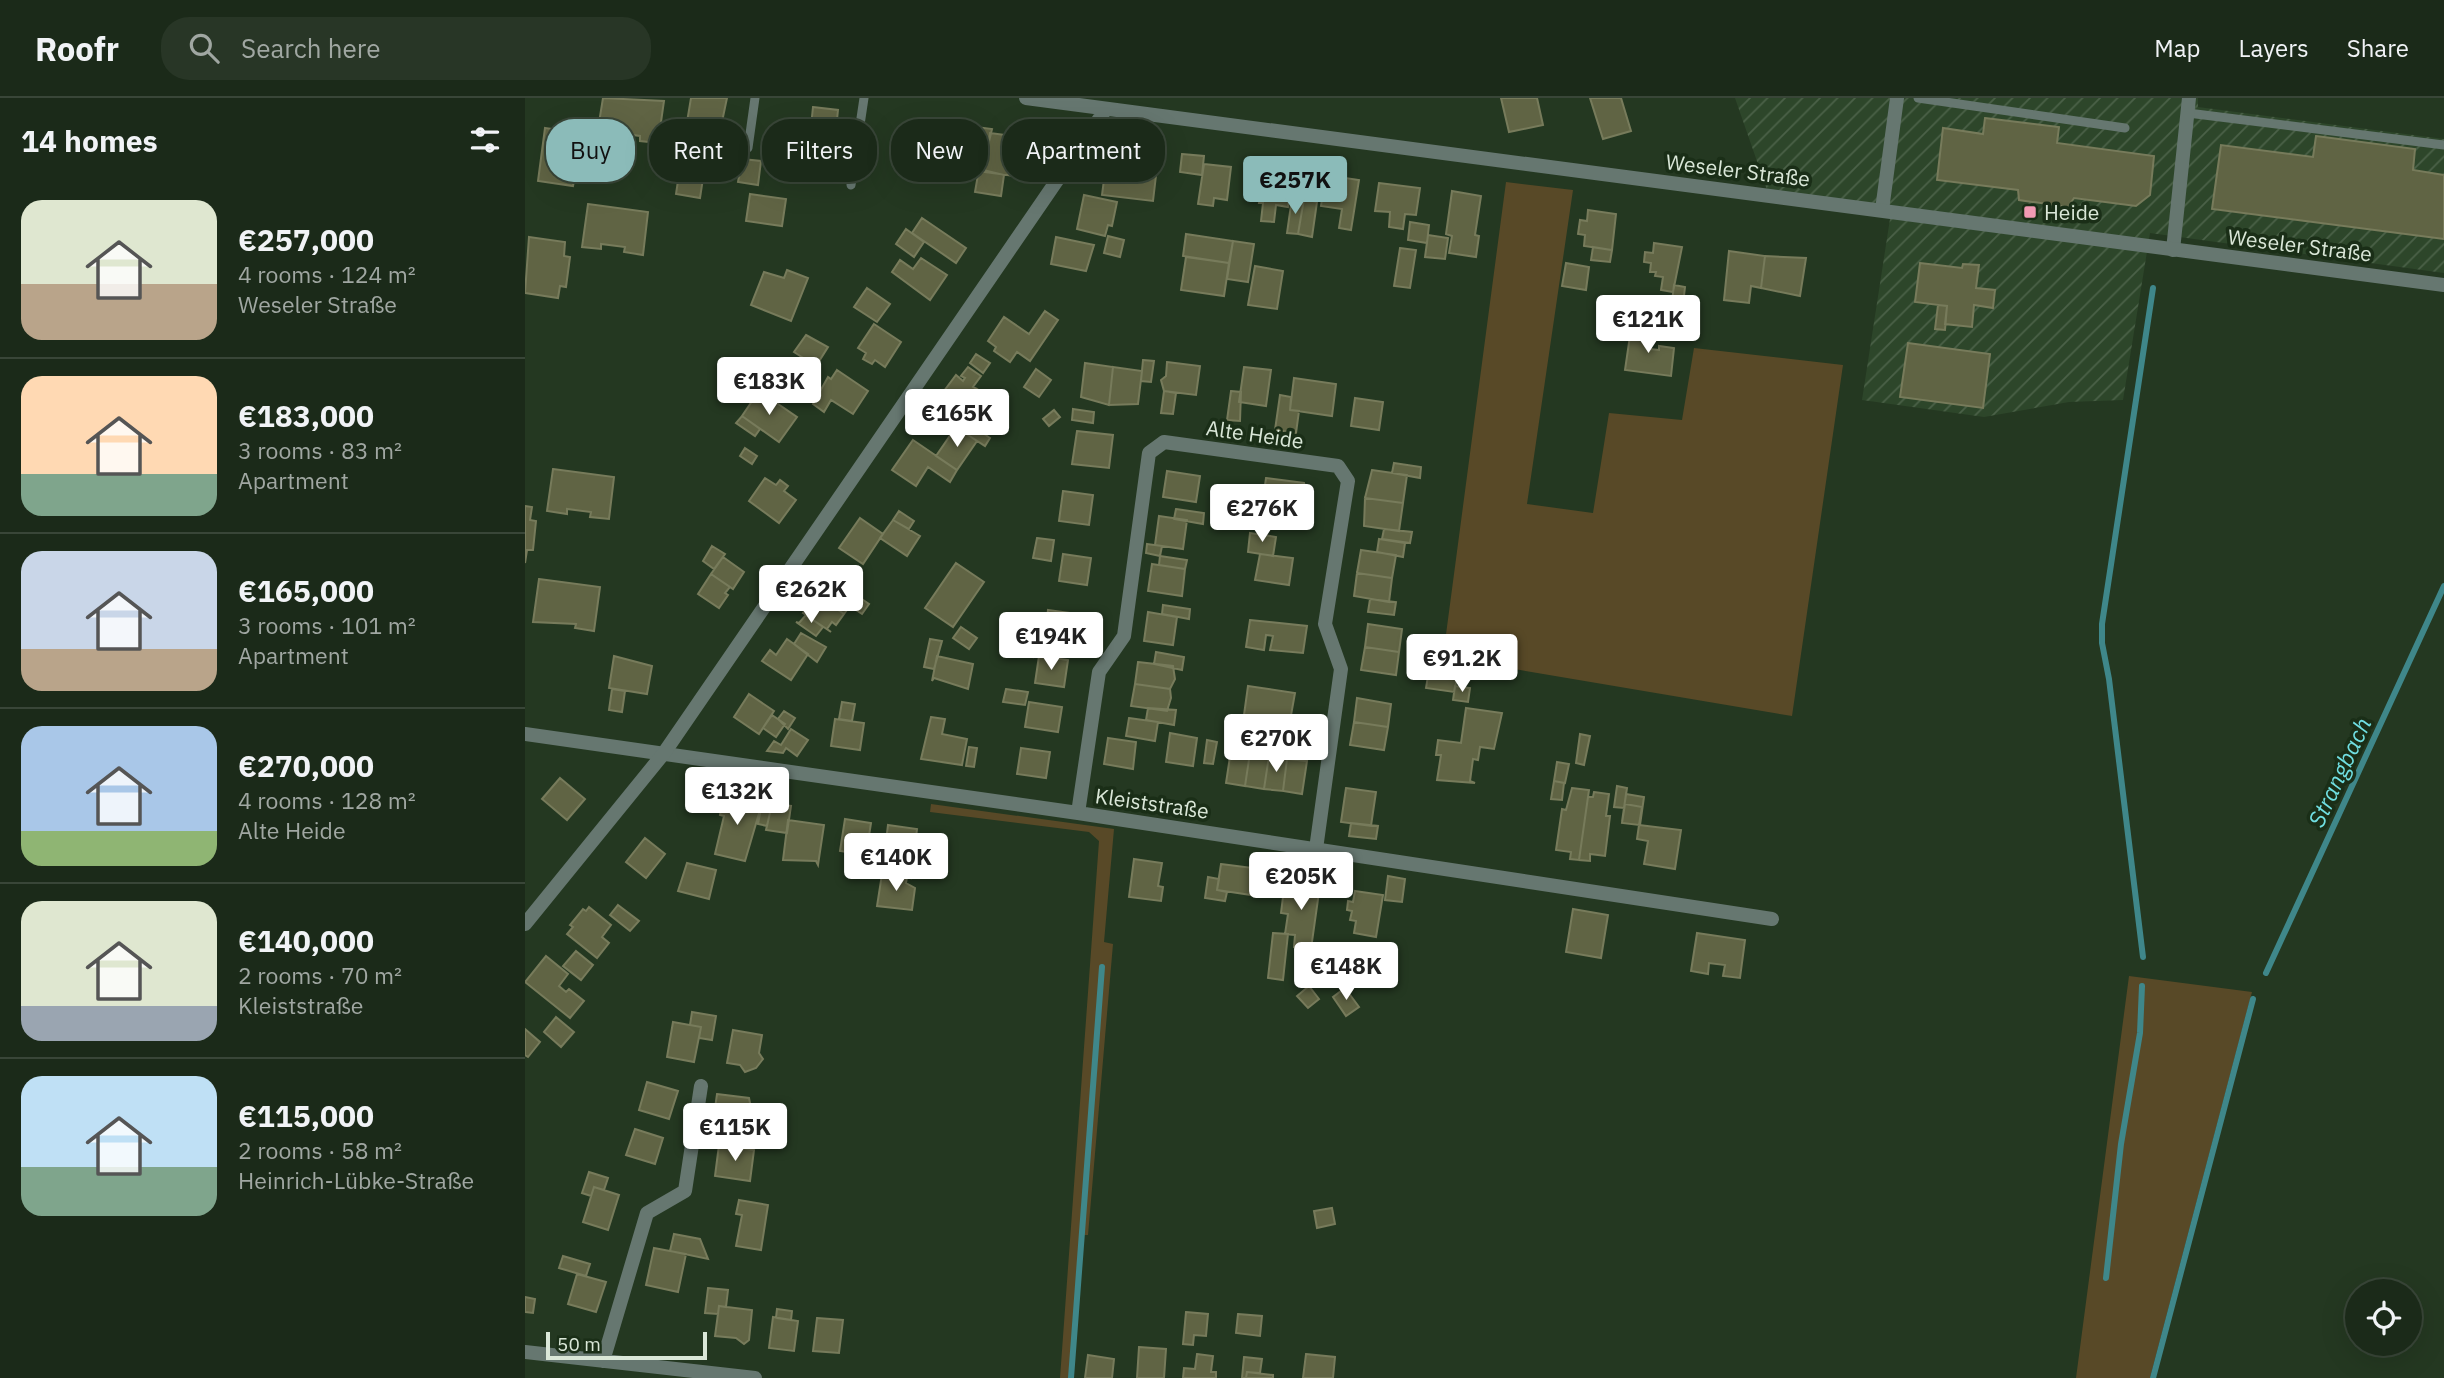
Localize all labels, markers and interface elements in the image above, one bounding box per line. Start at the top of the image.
search box [161,17,651,80]
text: Roofr [35,27,119,70]
icon: search [185,29,223,67]
text: Search here [241,31,380,65]
text: Map [2154,32,2201,64]
text: Layers [2239,32,2309,64]
text: Share [2347,32,2409,64]
chip: Buy [546,119,635,182]
chip: Rent [649,119,748,182]
chip: Filters [762,119,877,182]
chip: New [891,119,988,182]
chip: Apartment [1002,119,1165,182]
text: 14 homes [21,121,158,160]
icon: filters [466,121,504,159]
street label: Weseler Straße [1664,147,1812,193]
pin: €257K [1246,156,1344,216]
text: €257K [1259,164,1331,194]
place label: Heide [2044,198,2099,226]
marker: Heide [2022,204,2038,220]
text: €257,000 [238,220,374,259]
street label: Weseler Straße [2226,222,2374,268]
icon: home [77,228,161,312]
text: 4 rooms · 124 m² [238,259,416,289]
text: Weseler Straße [238,289,397,319]
pin: €121K [1599,296,1697,355]
text: €121K [1612,303,1684,333]
pin: €183K [720,358,818,417]
text: €183K [733,365,805,395]
pin: €165K [908,390,1006,449]
text: €183,000 [238,396,374,435]
text: €165K [921,397,993,427]
icon: home [77,404,161,488]
street label: Alte Heide [1204,413,1306,455]
text: 3 rooms · 83 m² [238,435,402,465]
text: Apartment [238,465,349,495]
pin: €276K [1213,484,1311,544]
text: €276K [1226,492,1298,522]
pin: €262K [762,566,860,625]
text: €165,000 [238,571,374,610]
text: €262K [775,573,847,603]
icon: home [77,579,161,663]
text: 3 rooms · 101 m² [238,610,416,640]
pin: €194K [1002,612,1100,672]
text: €194K [1015,620,1087,650]
pin: €91.2K [1405,634,1519,694]
text: Apartment [238,640,349,670]
text: €91.2K [1423,642,1501,672]
water label: Strangbach [2301,712,2377,832]
pin: €270K [1227,714,1325,774]
text: €270K [1240,722,1312,752]
text: €270,000 [238,746,374,785]
icon: home [77,754,161,838]
pin: €132K [688,768,786,827]
text: €132K [701,775,773,805]
street label: Kleiststraße [1093,781,1211,825]
text: 4 rooms · 128 m² [238,785,416,815]
text: Alte Heide [238,815,346,845]
pin: €140K [847,834,945,893]
text: €140K [860,841,932,871]
pin: €205K [1252,852,1350,912]
text: €205K [1265,860,1337,890]
text: €140,000 [238,921,374,960]
icon: home [77,929,161,1013]
pin: €148K [1297,942,1395,1002]
text: €148K [1310,950,1382,980]
text: 2 rooms · 70 m² [238,960,402,990]
text: Kleiststraße [238,990,363,1020]
text: €115,000 [238,1096,374,1135]
icon: home [77,1104,161,1188]
pin: €115K [686,1104,784,1163]
text: €115K [699,1111,771,1141]
text: 2 rooms · 58 m² [238,1135,402,1165]
text: Heinrich-Lübke-Straße [238,1165,474,1195]
map controls [2345,1279,2422,1356]
button: locate [2345,1279,2422,1356]
scale bar [546,1329,707,1361]
text: 50 m [557,1332,601,1356]

